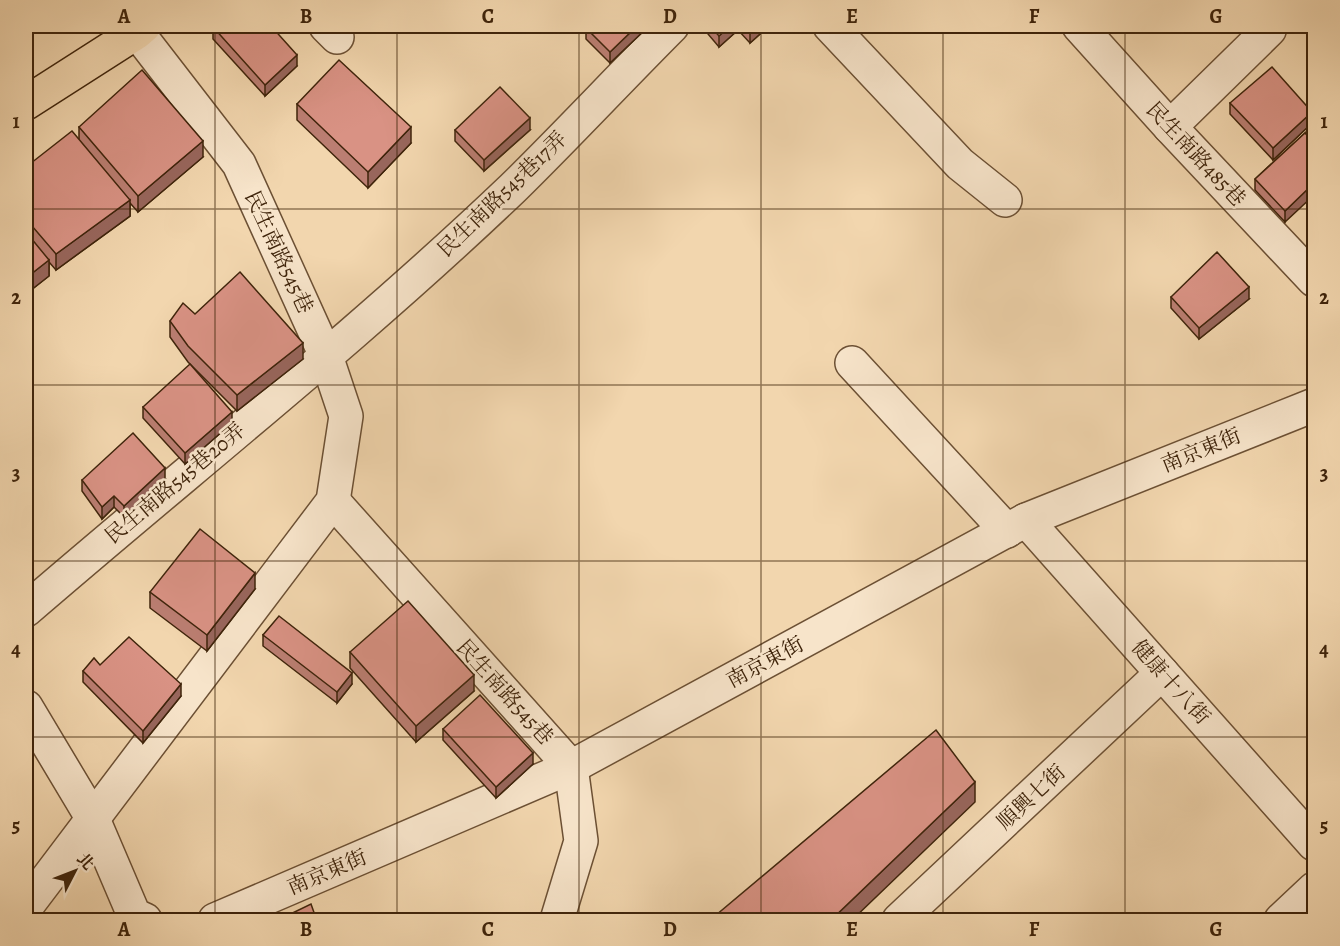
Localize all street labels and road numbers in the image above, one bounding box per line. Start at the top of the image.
street label: 民生南路485巷 [1140,96,1252,212]
street label: 民生南路545巷17弄 [431,125,573,263]
street label: 民生南路545巷 [238,186,320,318]
street label: 民生南路545巷20弄 [99,416,251,550]
street label: 南京東街 [1157,421,1245,479]
street label: 南京東街 [721,630,809,694]
street label: 民生南路545巷 [450,633,560,751]
street label: 健康十八街 [1125,634,1217,730]
street label: 順興七街 [991,758,1071,836]
street label: 南京東街 [283,843,371,901]

